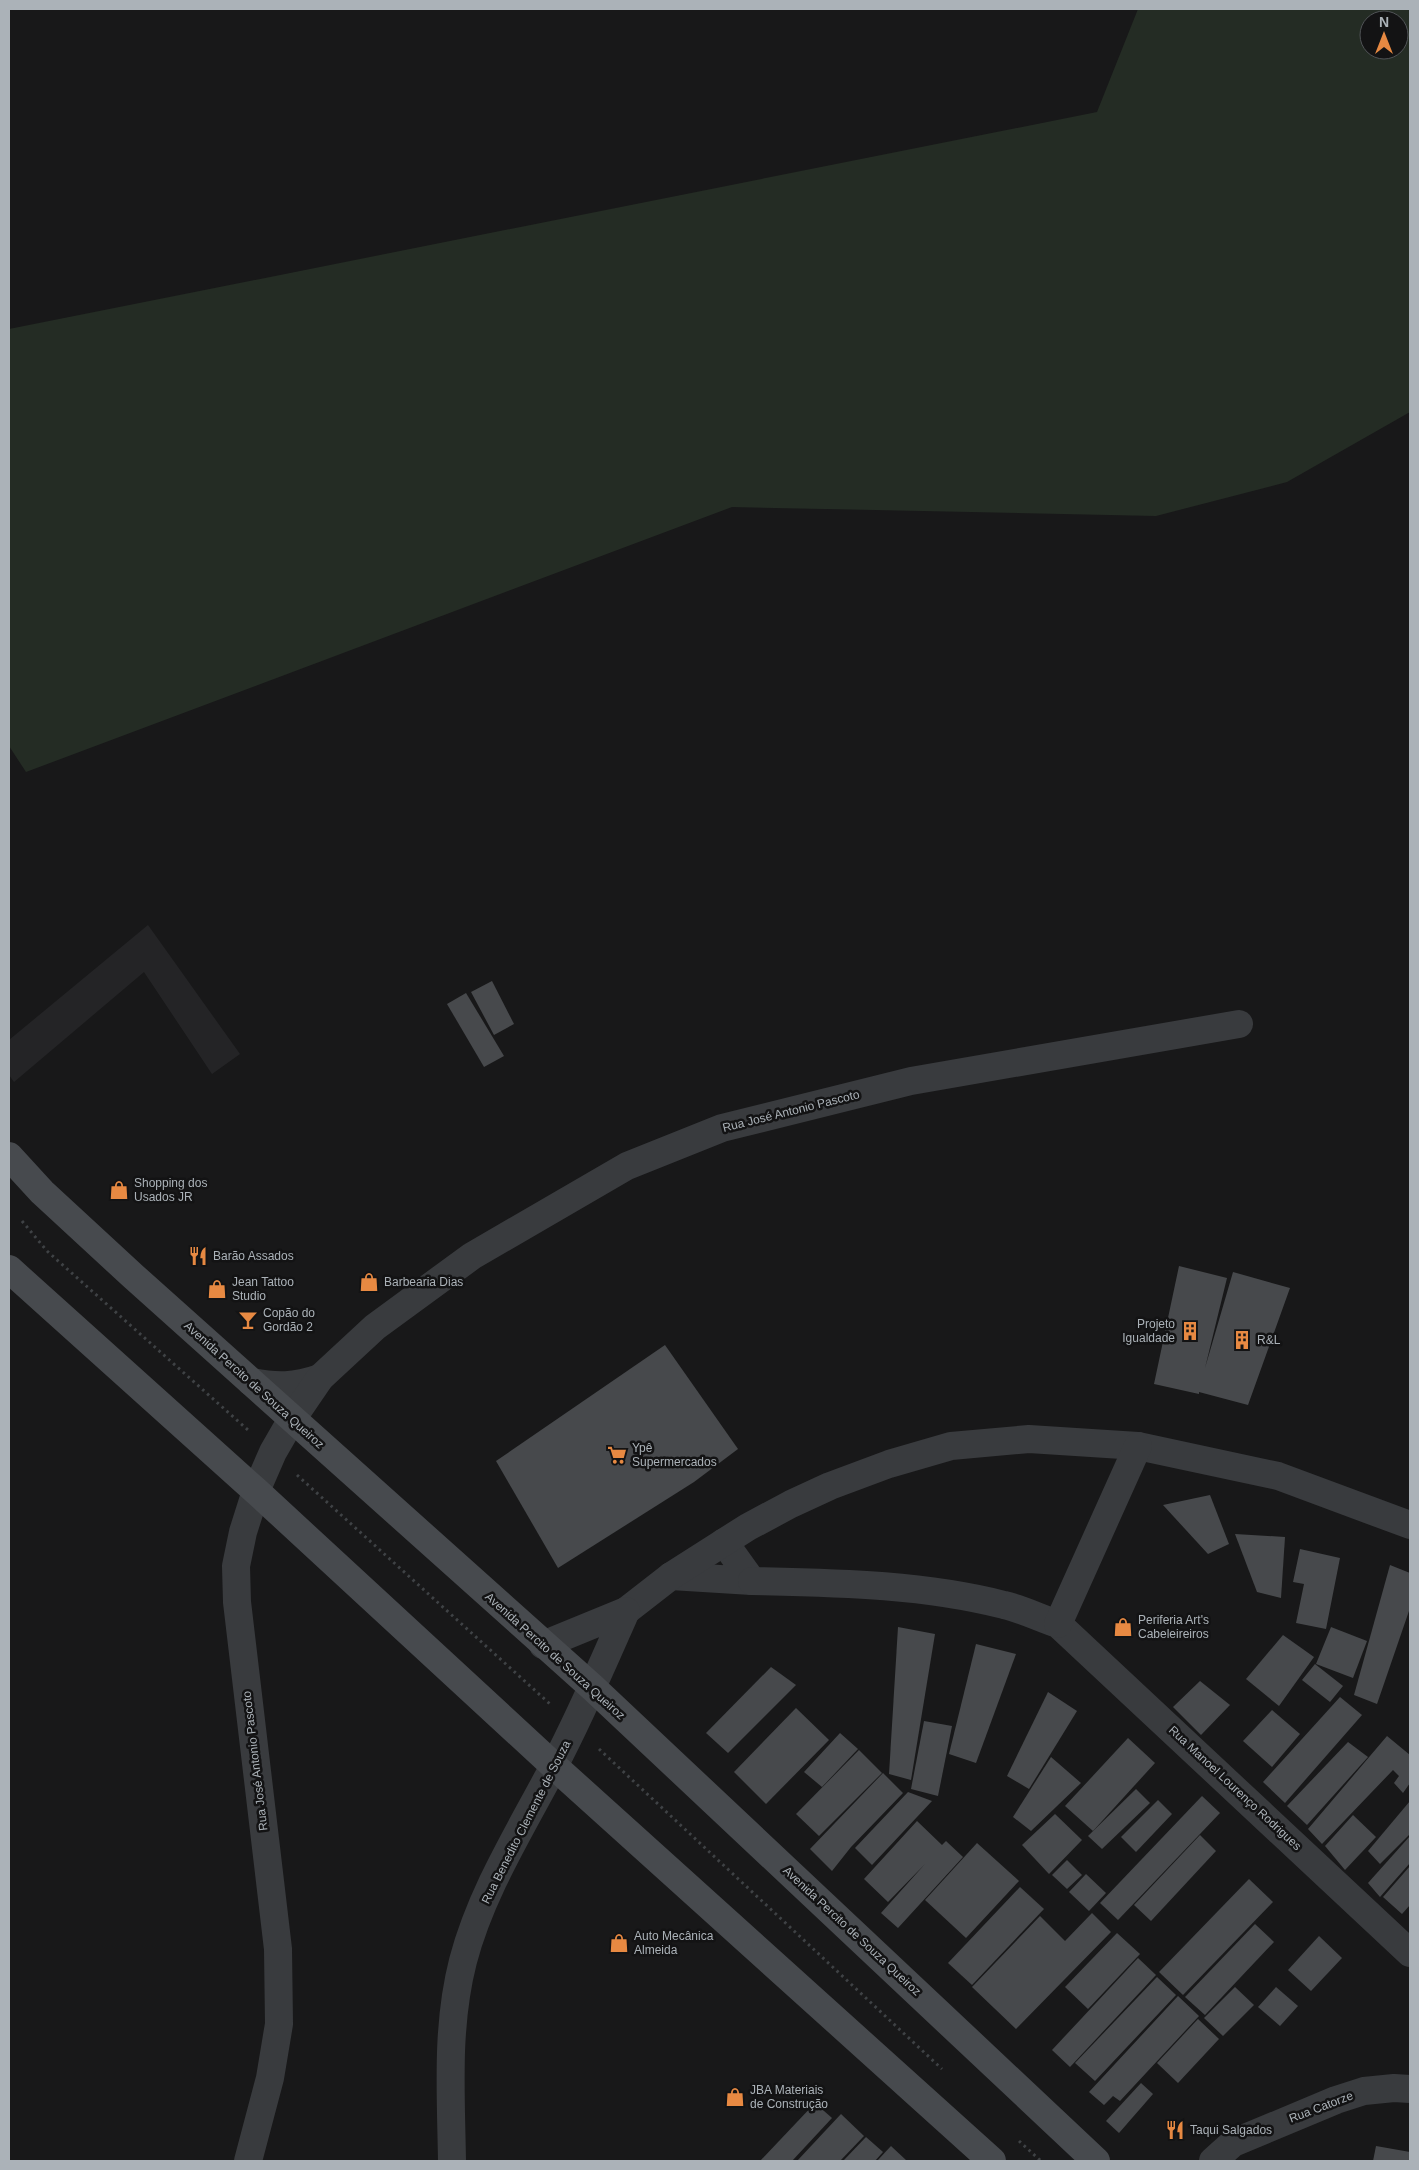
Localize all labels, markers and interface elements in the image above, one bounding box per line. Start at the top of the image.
north arrow [1359,10,1409,60]
text: N [1379,14,1389,30]
street label: Rua José Antonio Pascoto [721,1087,861,1135]
place label: Shopping dos Usados JR [134,1176,207,1204]
shop icon: Shopping dos Usados JR [108,1179,130,1201]
restaurant icon: Barão Assados [187,1245,209,1267]
place label: Barão Assados [213,1249,294,1263]
shop icon: Barbearia Dias [358,1271,380,1293]
place label: Jean Tattoo Studio [232,1275,294,1303]
place label: Barbearia Dias [384,1275,463,1289]
shop icon: Jean Tattoo Studio [206,1278,228,1300]
place label: Copão do Gordão 2 [263,1306,315,1334]
bar icon: Copão do Gordão 2 [237,1309,259,1331]
place label: Projeto Igualdade [1122,1317,1175,1345]
street label: Avenida Percito de Souza Queiroz [181,1318,327,1452]
building icon: Projeto Igualdade [1179,1320,1201,1342]
building icon: R&L [1231,1329,1253,1351]
place label: R&L [1257,1333,1281,1347]
place label: Ypê Supermercados [632,1441,717,1469]
supermarket icon: Ypê Supermercados [606,1444,628,1466]
street label: Avenida Percito de Souza Queiroz [482,1589,628,1723]
place label: Periferia Art's Cabeleireiros [1138,1613,1209,1641]
shop icon: Periferia Art's Cabeleireiros [1112,1616,1134,1638]
street label: Rua José Antonio Pascoto [239,1690,271,1832]
street label: Rua Manoel Lourenço Rodrigues [1166,1723,1304,1853]
street label: Rua Benedito Clemente de Souza [479,1738,574,1906]
street label: Avenida Percito de Souza Queiroz [780,1863,924,1999]
place label: Auto Mecânica Almeida [634,1929,714,1957]
shop icon: Auto Mecânica Almeida [608,1932,630,1954]
place label: JBA Materiais de Construção [750,2083,828,2111]
shop icon: JBA Materiais de Construção [724,2086,746,2108]
street label: Rua Catorze [1287,2088,1355,2126]
restaurant icon: Taqui Salgados [1164,2119,1186,2141]
place label: Taqui Salgados [1190,2123,1272,2137]

